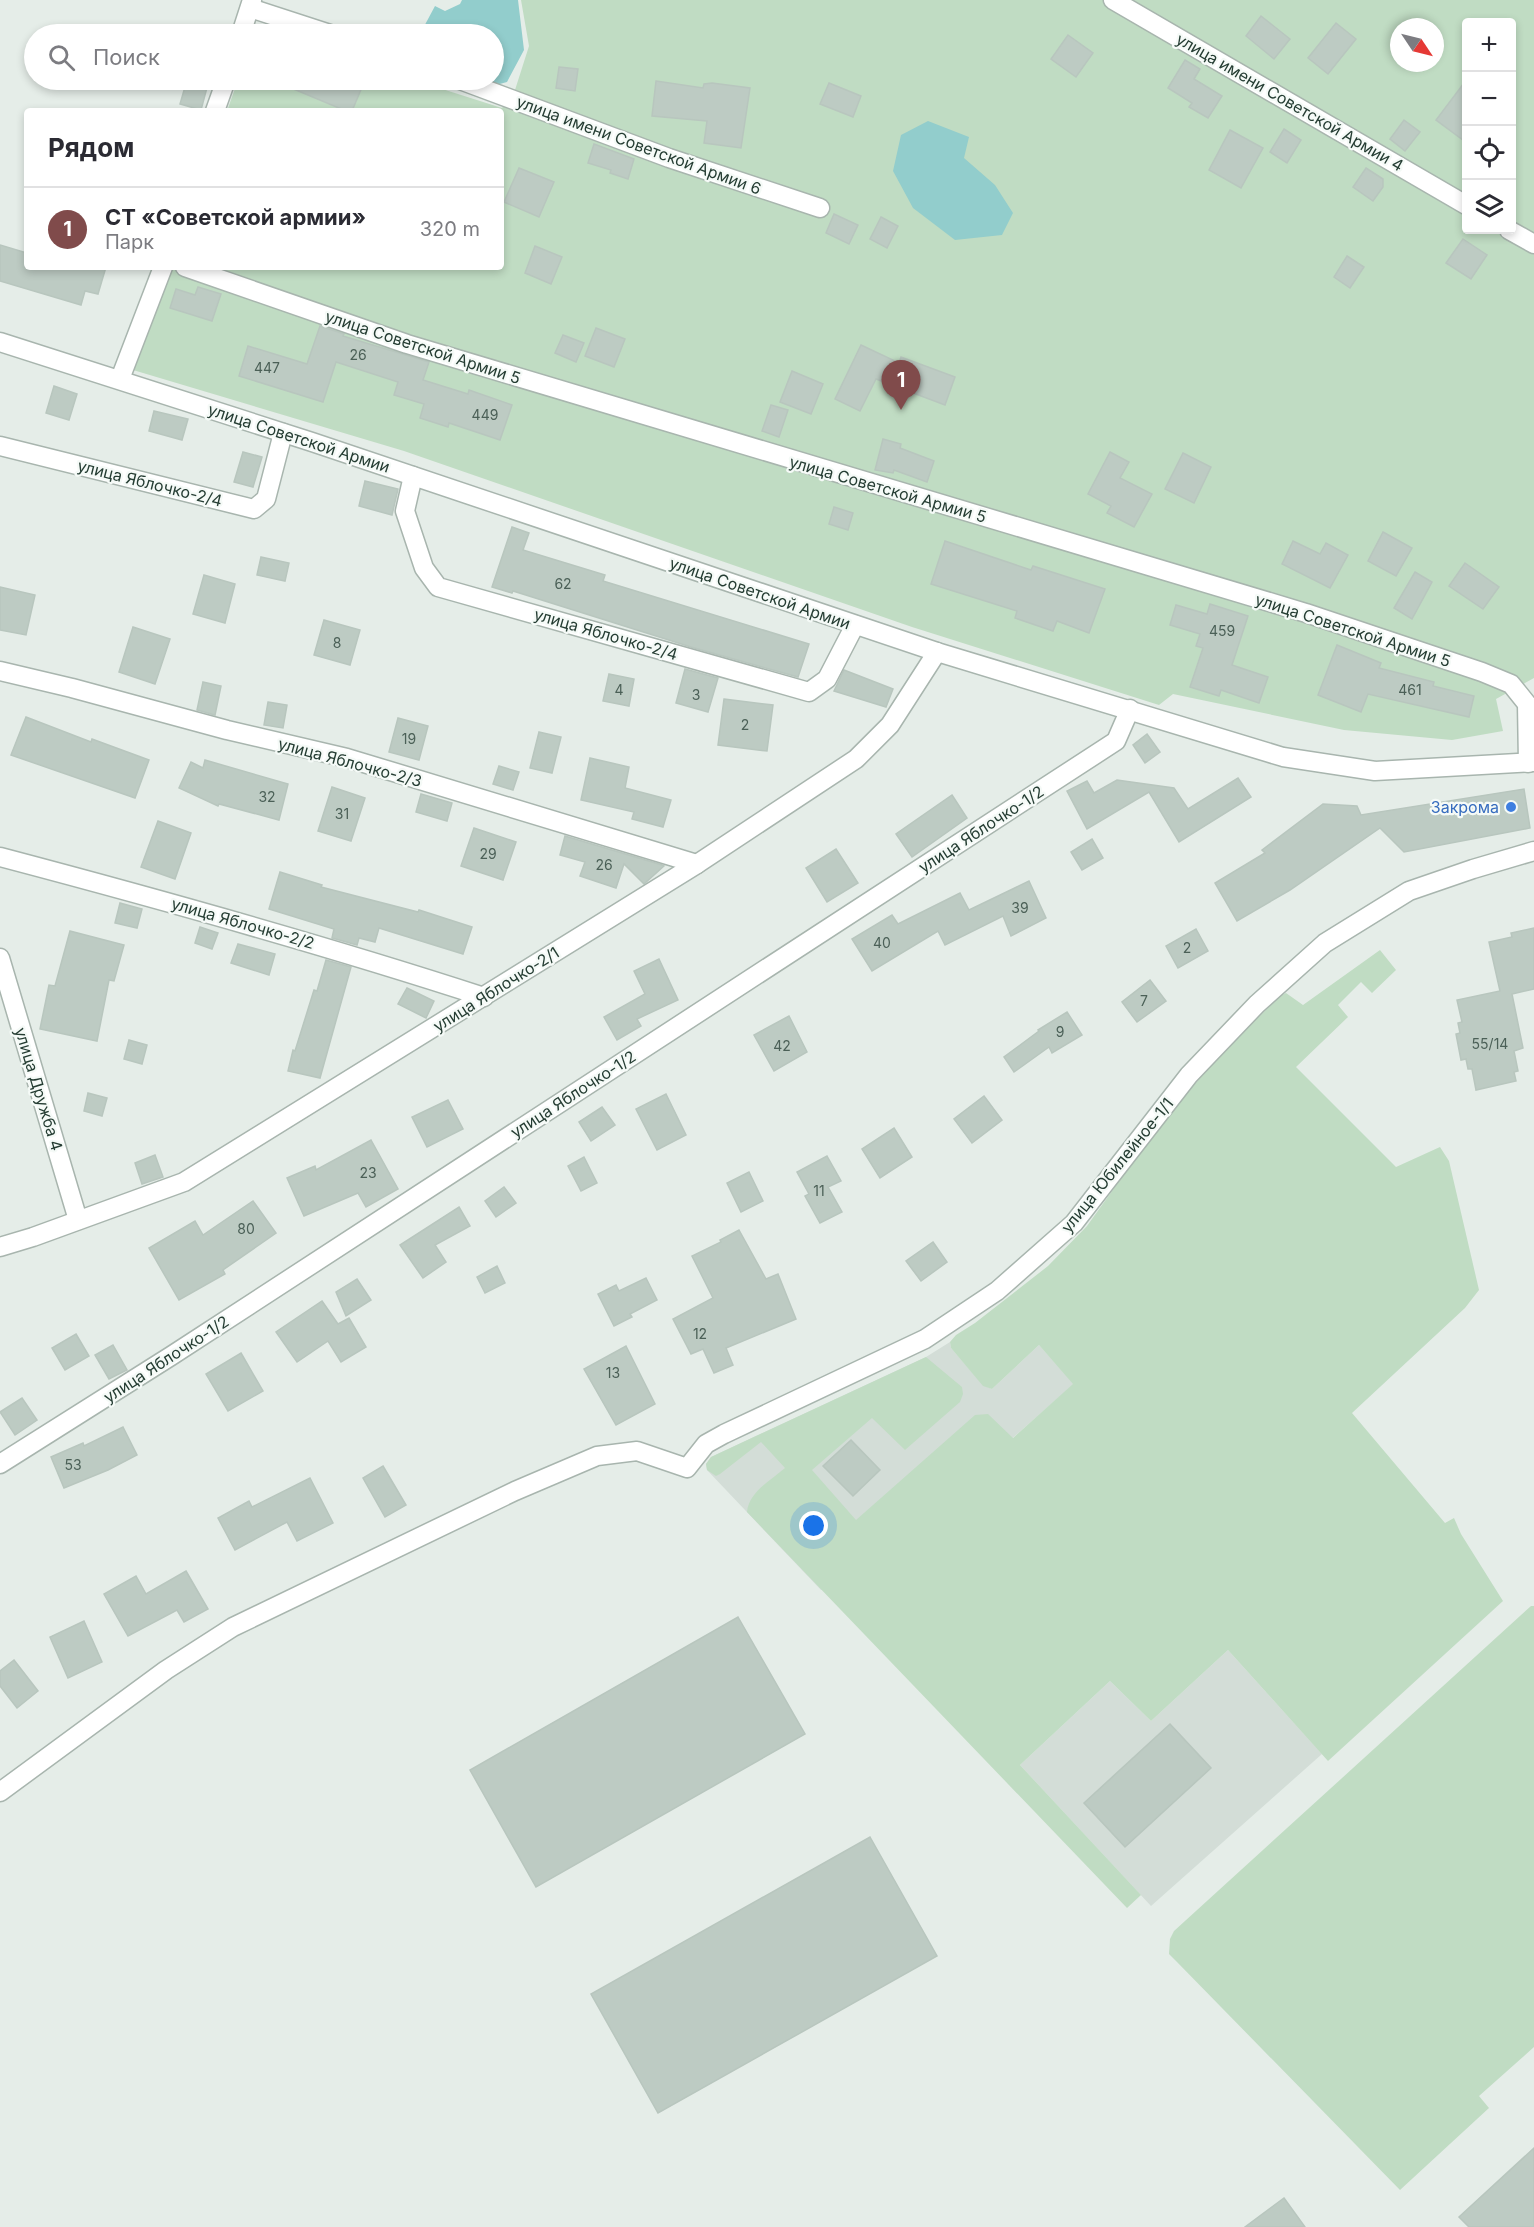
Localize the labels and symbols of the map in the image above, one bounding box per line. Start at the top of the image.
north arrow [1390,18,1444,72]
street label: улица имени Советской Армии 4 [1173,29,1407,175]
street label: улица имени Советской Армии 6 [514,91,764,199]
street label: улица Советской Армии 5 [323,306,523,388]
house number: 26 [349,346,367,363]
house number: 447 [254,359,280,376]
pin: 1 [882,360,920,410]
street label: улица Советской Армии [206,399,392,477]
house number: 449 [472,406,498,423]
street label: улица Советской Армии 5 [787,451,989,527]
street label: улица Яблочко-2/4 [76,455,224,511]
street label: улица Советской Армии [667,553,853,633]
house number: 62 [554,575,572,592]
street label: улица Советской Армии 5 [1253,589,1453,671]
street label: улица Яблочко-2/4 [532,604,680,664]
house number: 459 [1209,622,1235,639]
house number: 8 [333,634,341,651]
house number: 4 [614,681,624,698]
house number: 461 [1398,681,1422,698]
house number: 3 [692,686,700,703]
house number: 2 [741,716,749,733]
house number: 19 [402,730,416,747]
street label: улица Яблочко-2/3 [276,733,424,791]
street label: улица Яблочко-1/2 [915,781,1047,877]
house number: 32 [258,788,276,805]
place label: Закрома [1431,797,1499,817]
marker: Закрома [1504,800,1518,814]
house number: 31 [335,805,349,822]
house number: 29 [479,845,497,862]
house number: 26 [595,856,613,873]
street label: улица Яблочко-2/2 [169,893,317,953]
house number: 39 [1011,899,1029,916]
house number: 40 [873,934,891,951]
house number: 2 [1183,939,1191,956]
street label: улица Яблочко-2/1 [429,942,563,1036]
house number: 7 [1140,992,1148,1009]
house number: 9 [1056,1023,1064,1040]
street label: улица Дружба 4 [11,1025,67,1153]
house number: 55/14 [1472,1035,1508,1052]
house number: 42 [773,1037,791,1054]
street label: улица Яблочко-1/2 [507,1046,639,1142]
street label: улица Юбилейное-1/1 [1056,1094,1178,1236]
house number: 23 [359,1164,377,1181]
house number: 11 [813,1182,825,1199]
house number: 80 [237,1220,255,1237]
street label: улица Яблочко-1/2 [100,1311,232,1407]
house number: 12 [693,1325,707,1342]
house number: 13 [606,1364,620,1381]
house number: 53 [64,1456,82,1473]
your location [799,1511,828,1540]

